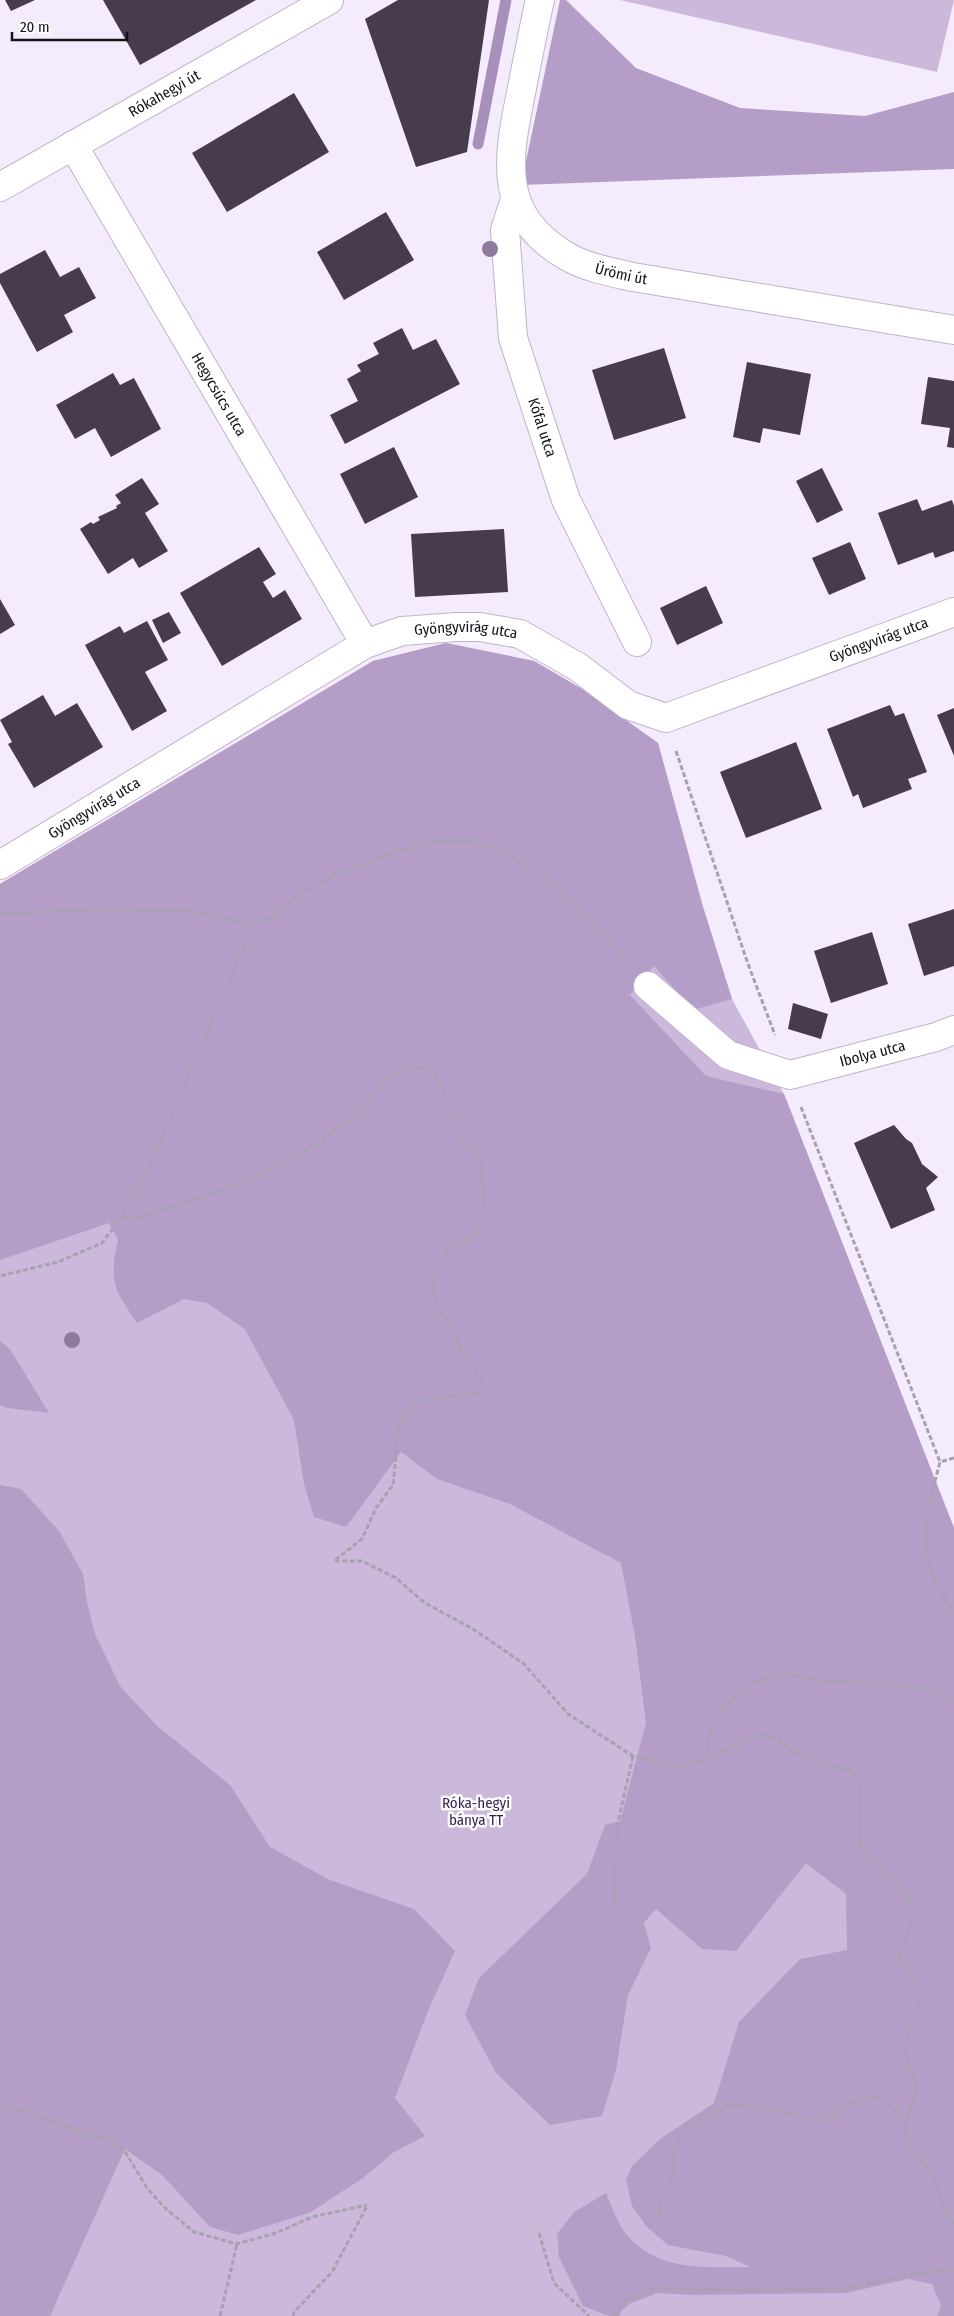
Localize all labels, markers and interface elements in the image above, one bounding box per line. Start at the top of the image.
scale bar [12,10,128,42]
text: 20 m [20,18,50,36]
street label: Rókahegyi út [125,66,203,121]
street label: Ürömi út [593,259,649,288]
street label: Hegycsúcs utca [188,350,250,439]
street label: Kőfal utca [524,396,560,459]
street label: Gyöngyvirág utca [827,613,931,666]
street label: Gyöngyvirág utca [413,618,519,642]
street label: Gyöngyvirág utca [45,773,143,843]
street label: Ibolya utca [838,1036,907,1071]
park label: Róka-hegyi bánya TT [442,1794,510,1829]

